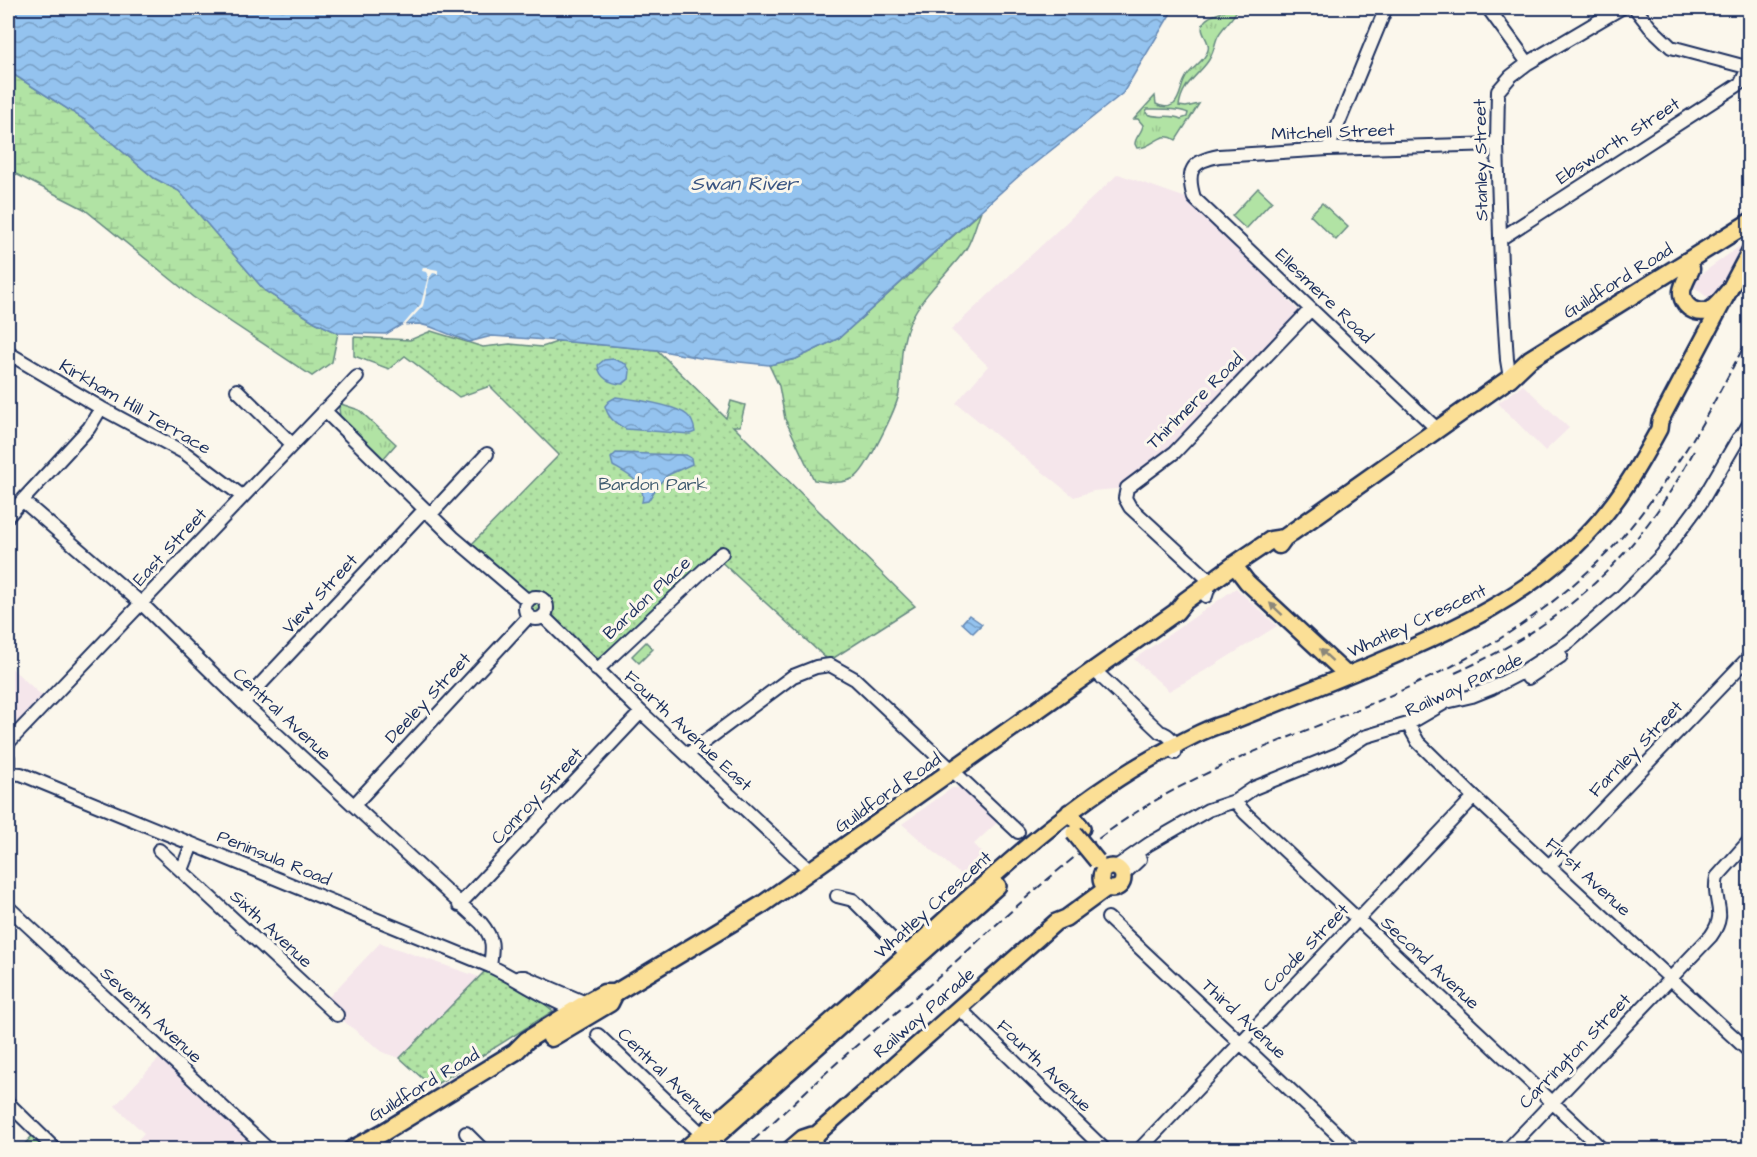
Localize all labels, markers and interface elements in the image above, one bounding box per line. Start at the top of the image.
street label: Ebsworth Street [1551,91,1686,191]
street label: Stanley Street [1467,98,1496,221]
street label: Mitchell Street [1271,117,1396,147]
water label: Swan River [691,170,799,198]
street label: Guildford Road [1558,237,1678,325]
street label: Ellesmere Road [1270,243,1378,349]
street label: Thirlmere Road [1141,347,1249,455]
street label: Kirkham Hill Terrace [54,353,216,461]
park label: Bardon Park [598,472,708,497]
street label: East Street [127,502,213,592]
street label: View Street [276,548,364,639]
street label: Bardon Place [598,550,697,645]
street label: Whatley Crescent [1343,578,1492,665]
one-way arrow [1268,602,1283,616]
street label: Deeley Street [379,646,478,750]
street label: Railway Parade [1401,647,1528,724]
one-way arrow [1319,649,1333,663]
street label: Central Avenue [227,662,337,766]
street label: Fourth Avenue East [618,665,758,798]
street label: Farnley Street [1583,695,1690,804]
street label: Conroy Street [485,741,590,851]
street label: Guildford Road [830,747,946,839]
street label: Peninsula Road [213,824,335,892]
street label: First Avenue [1540,832,1636,922]
street label: Whatley Crescent [869,845,999,965]
street label: Sixth Avenue [224,884,318,974]
street label: Coode Street [1257,898,1355,998]
street label: Second Avenue [1375,911,1485,1016]
street label: Seventh Avenue [94,961,208,1069]
street label: Railway Parade [868,962,981,1065]
street label: Third Avenue [1196,973,1292,1065]
street label: Carrington Street [1513,987,1638,1115]
street label: Fourth Avenue [991,1014,1097,1118]
street label: Central Avenue [612,1022,720,1128]
street label: Guildford Road [364,1042,484,1128]

